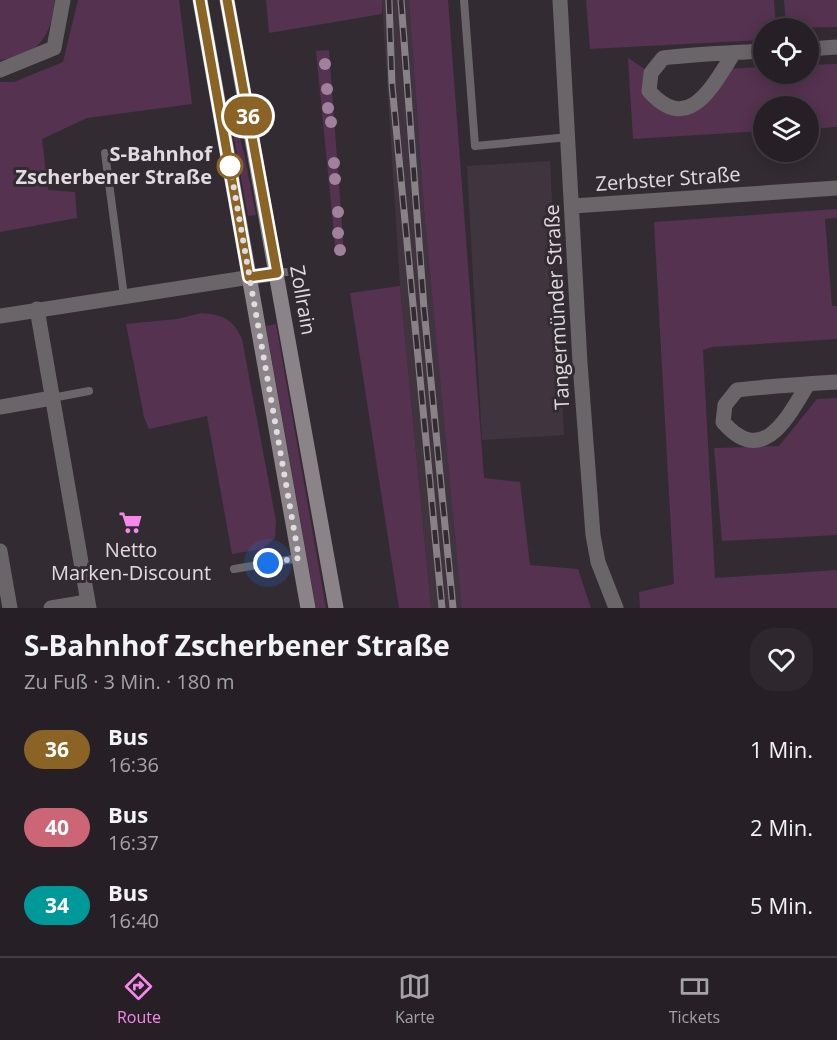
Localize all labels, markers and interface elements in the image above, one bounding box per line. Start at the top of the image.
map controls [753,18,819,162]
button: locate [753,18,819,84]
line badge: 36 [221,96,275,136]
button: layers [753,96,819,162]
text: 36 [236,102,260,130]
place label: S-Bahnhof Zscherbener Straße [16,140,213,190]
marker: S-Bahnhof Zscherbener Straße [217,153,243,179]
street label: Zerbster Straße [594,160,741,197]
street label: Tangermünder Straße [538,204,575,410]
street label: Zollrain [284,263,323,337]
supermarket icon: Netto Marken-Discount [118,509,144,535]
place label: Netto Marken-Discount [51,536,211,586]
your location [253,548,283,578]
text: S-Bahnhof Zscherbener Straße [24,626,450,664]
button: heart [750,628,813,691]
text: Zu Fuß · 3 Min. · 180 m [24,668,234,695]
text: Bus [108,721,148,751]
text: 1 Min. [750,734,813,764]
text: 36 [45,735,69,763]
text: 16:36 [108,751,159,778]
text: Bus [108,799,148,829]
text: 2 Min. [750,812,813,842]
text: 40 [45,813,69,841]
text: 16:37 [108,829,159,856]
text: Bus [108,877,148,907]
text: 5 Min. [750,890,813,920]
text: 34 [45,891,69,919]
text: 16:40 [108,907,159,934]
tab: Route [117,970,161,1028]
tab: Karte [395,970,435,1028]
tab: Tickets [669,970,720,1028]

